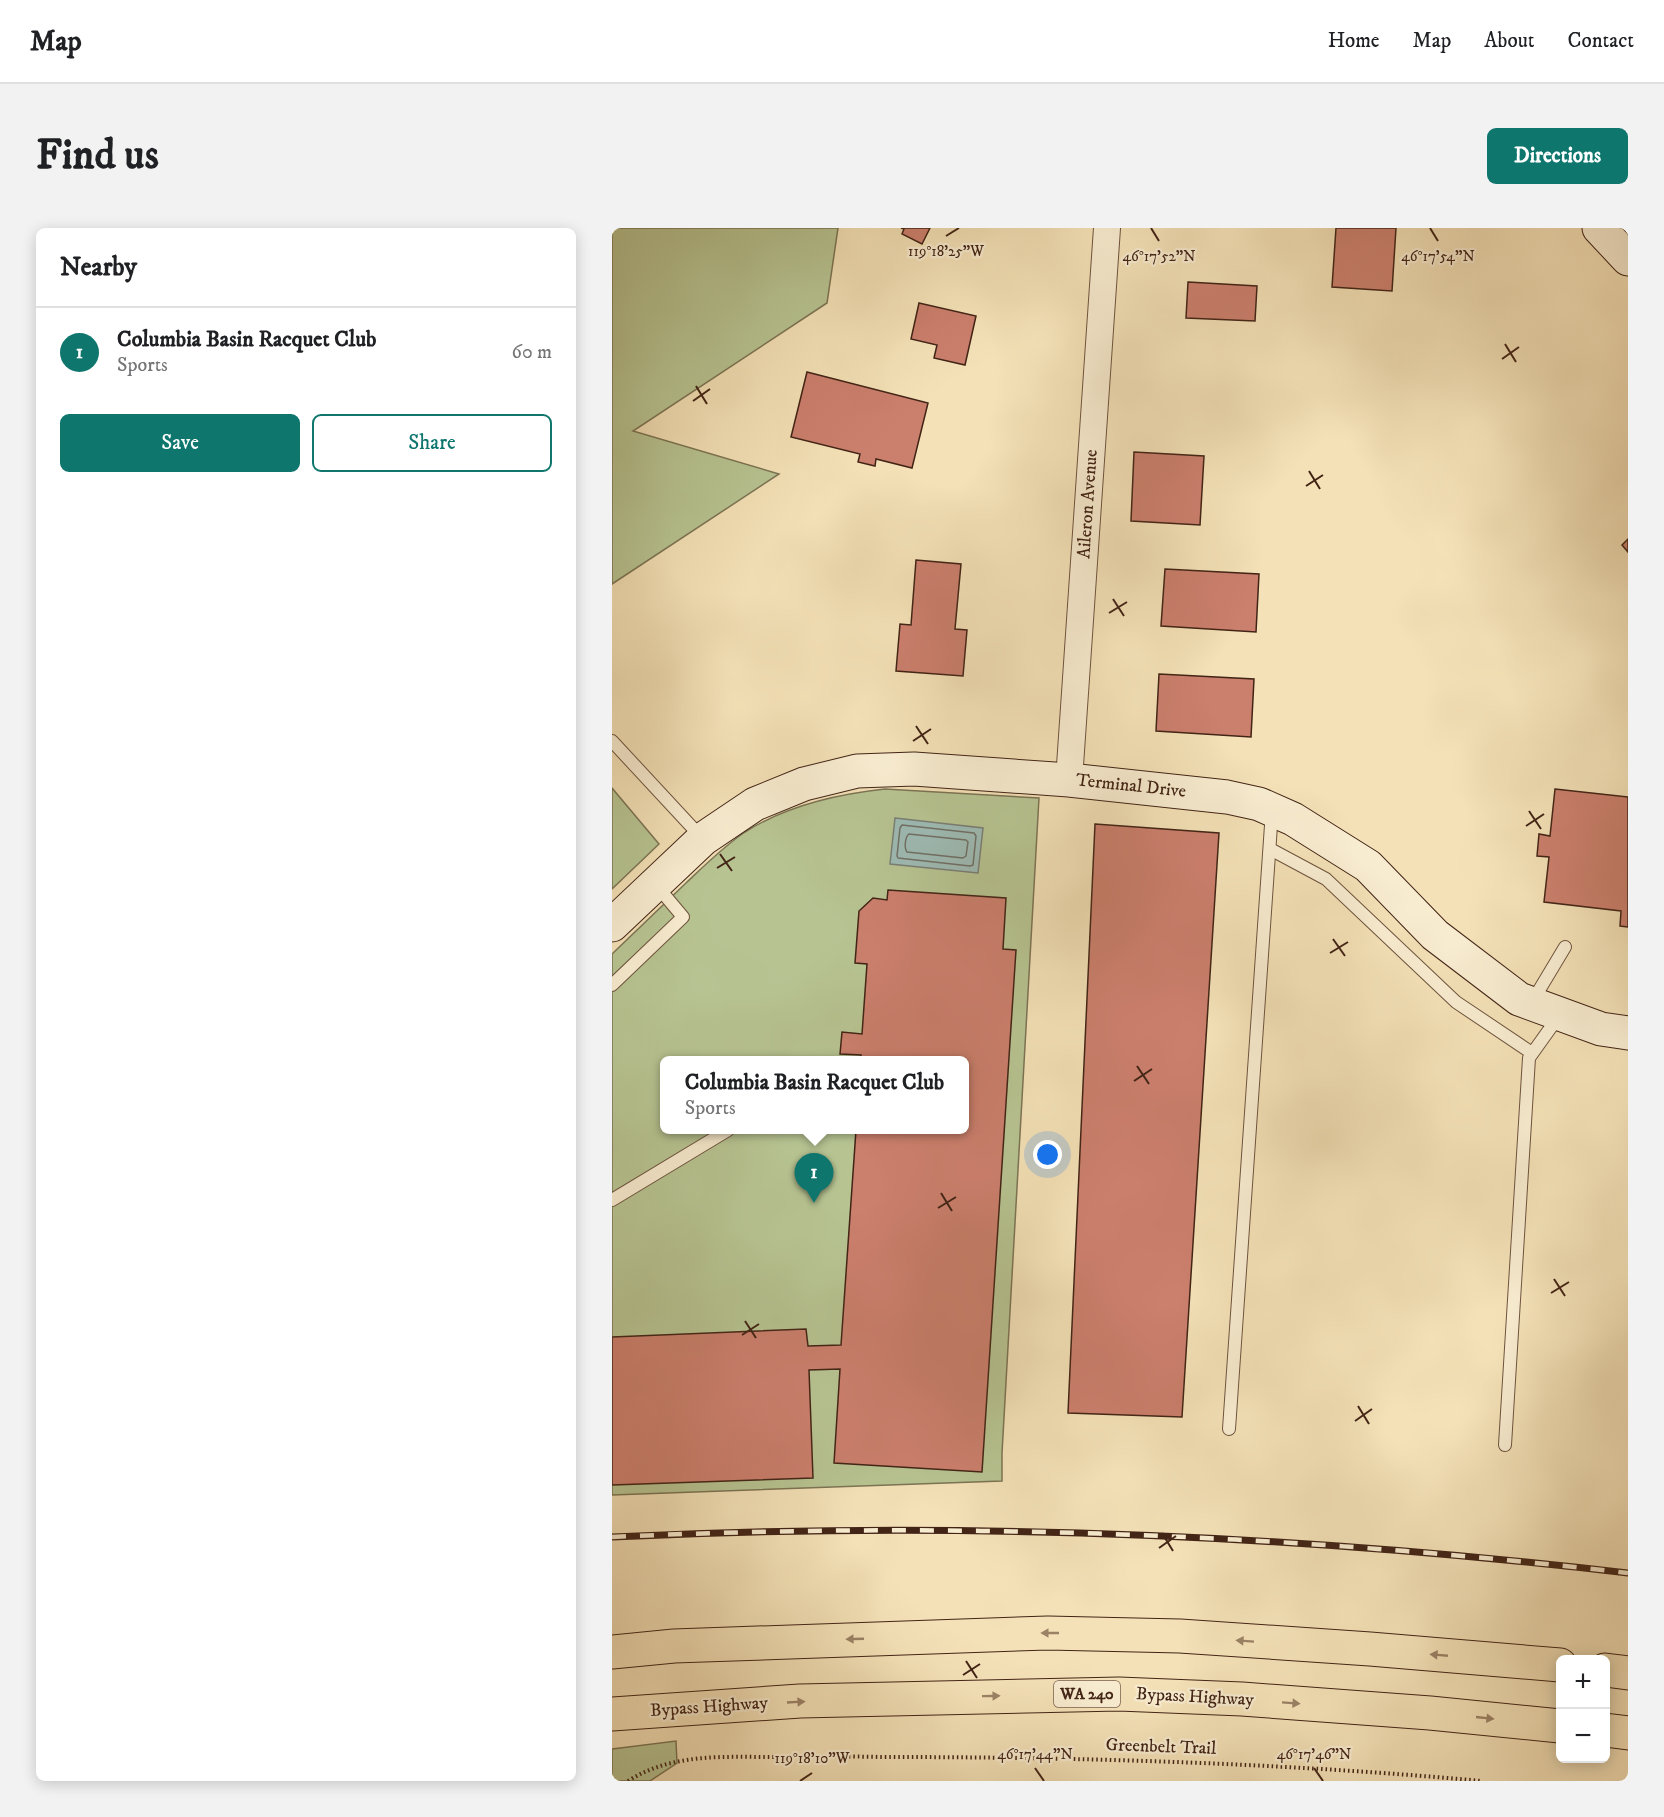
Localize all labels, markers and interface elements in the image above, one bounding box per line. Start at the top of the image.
text: Map [30,24,82,59]
text: Home [1328,28,1380,54]
text: Map [1413,28,1451,54]
text: About [1484,28,1535,54]
text: Contact [1568,28,1634,54]
button: Directions [1487,128,1628,184]
text: Find us [36,130,159,182]
text: 119°18'25"W [908,242,984,261]
text: 46°17'52"N [1122,247,1196,266]
text: 46°17'54"N [1401,247,1475,266]
text: Nearby [60,251,137,284]
text: Columbia Basin Racquet Club [117,326,376,353]
text: 1 [76,340,83,365]
text: 60 m [512,340,552,365]
text: Sports [117,353,168,378]
button: Save [60,414,300,472]
button: Share [312,414,552,472]
street label: Aileron Avenue [1073,449,1103,559]
street label: Terminal Drive [1075,769,1187,803]
popup [660,1056,969,1134]
text: Columbia Basin Racquet Club [685,1069,944,1096]
text: Sports [685,1096,736,1121]
your location [1033,1140,1062,1169]
pin: 1 [794,1154,834,1203]
one-way arrow [1041,1628,1060,1638]
one-way arrow [846,1634,865,1643]
one-way arrow [1235,1636,1254,1645]
one-way arrow [1430,1650,1449,1660]
map controls [1556,1655,1610,1763]
button: + [1556,1655,1610,1709]
road number: WA 240 [1054,1681,1120,1707]
street label: Bypass Highway [1136,1683,1255,1711]
one-way arrow [981,1691,1000,1701]
street label: Bypass Highway [649,1692,769,1722]
one-way arrow [787,1697,806,1706]
one-way arrow [1281,1698,1300,1707]
button: − [1556,1709,1610,1763]
one-way arrow [1476,1713,1495,1723]
street label: Greenbelt Trail [1105,1734,1217,1760]
text: 46°17'44"N [997,1745,1073,1764]
text: 46°17'46"N [1277,1745,1351,1764]
text: 119°18'10"W [775,1749,850,1768]

